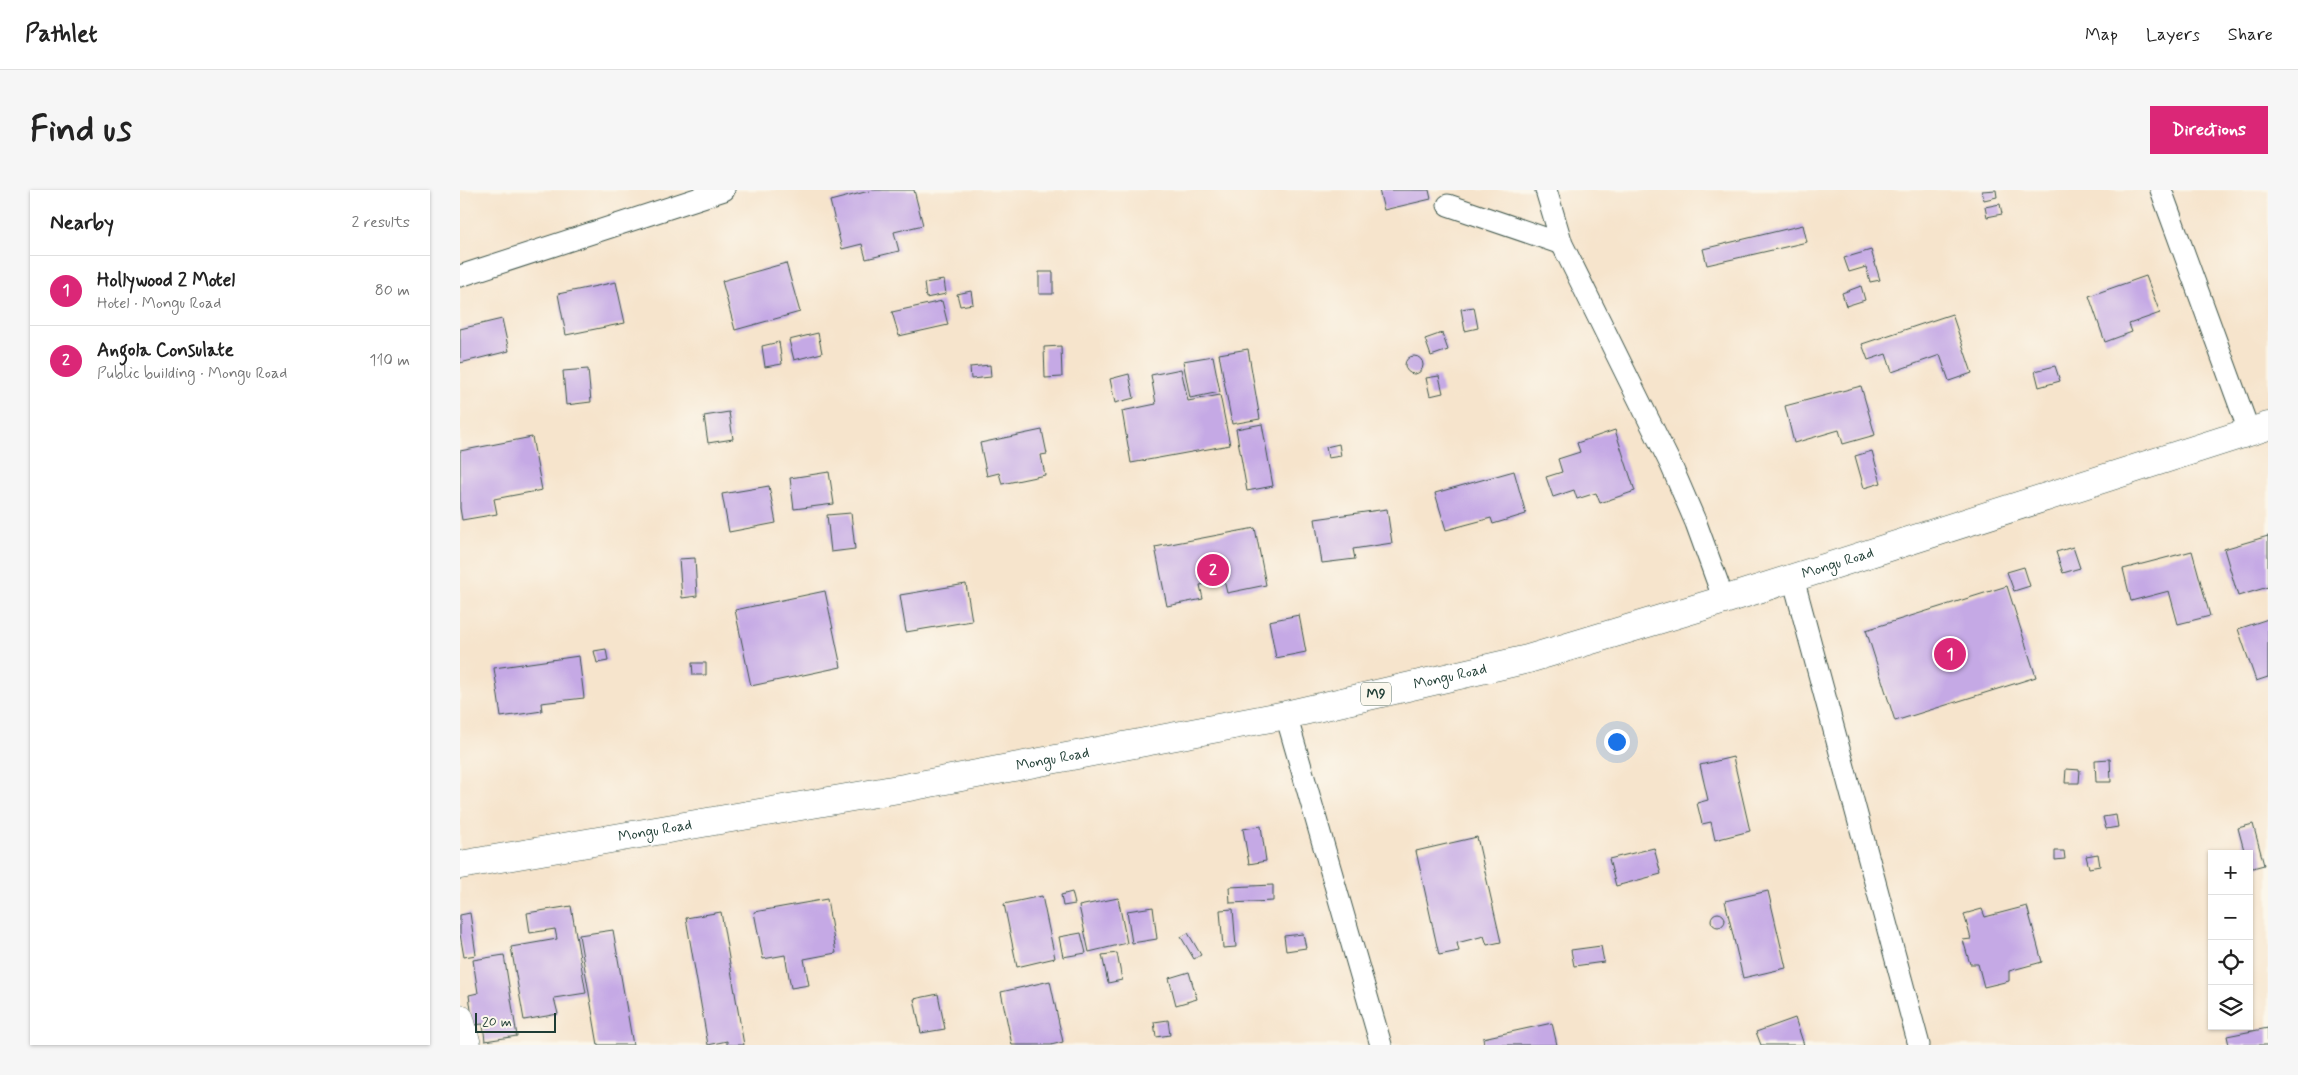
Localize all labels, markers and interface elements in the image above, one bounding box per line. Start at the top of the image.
text: Pathlet [25,19,97,50]
text: Map [2085,23,2118,47]
text: Layers [2146,23,2200,47]
text: Share [2228,23,2273,47]
button: Directions [2150,106,2268,154]
text: Find us [30,107,132,153]
text: Nearby [50,209,114,237]
text: 2 results [352,212,410,233]
text: Hollywood 2 Motel [97,268,235,293]
text: 1 [62,280,70,301]
text: 80 m [375,280,410,301]
text: Hotel · Mongu Road [97,293,221,314]
text: Angola Consulate [97,338,234,363]
text: 2 [62,350,70,371]
text: 110 m [369,350,410,371]
text: Public building · Mongu Road [97,363,287,384]
street label: Mongu Road [1799,543,1876,584]
pin: 2 [1197,551,1229,589]
pin: 1 [1934,635,1966,673]
street label: Mongu Road [1412,659,1489,695]
road number: M9 [1361,682,1391,706]
your location [1604,729,1630,755]
street label: Mongu Road [1014,743,1091,776]
street label: Mongu Road [617,815,693,847]
map controls [2208,850,2253,1030]
button: + [2208,850,2253,895]
button: − [2208,895,2253,940]
button: locate [2208,940,2253,985]
button: layers [2208,985,2253,1030]
scale bar [475,1010,556,1033]
text: 20 m [482,1013,512,1031]

